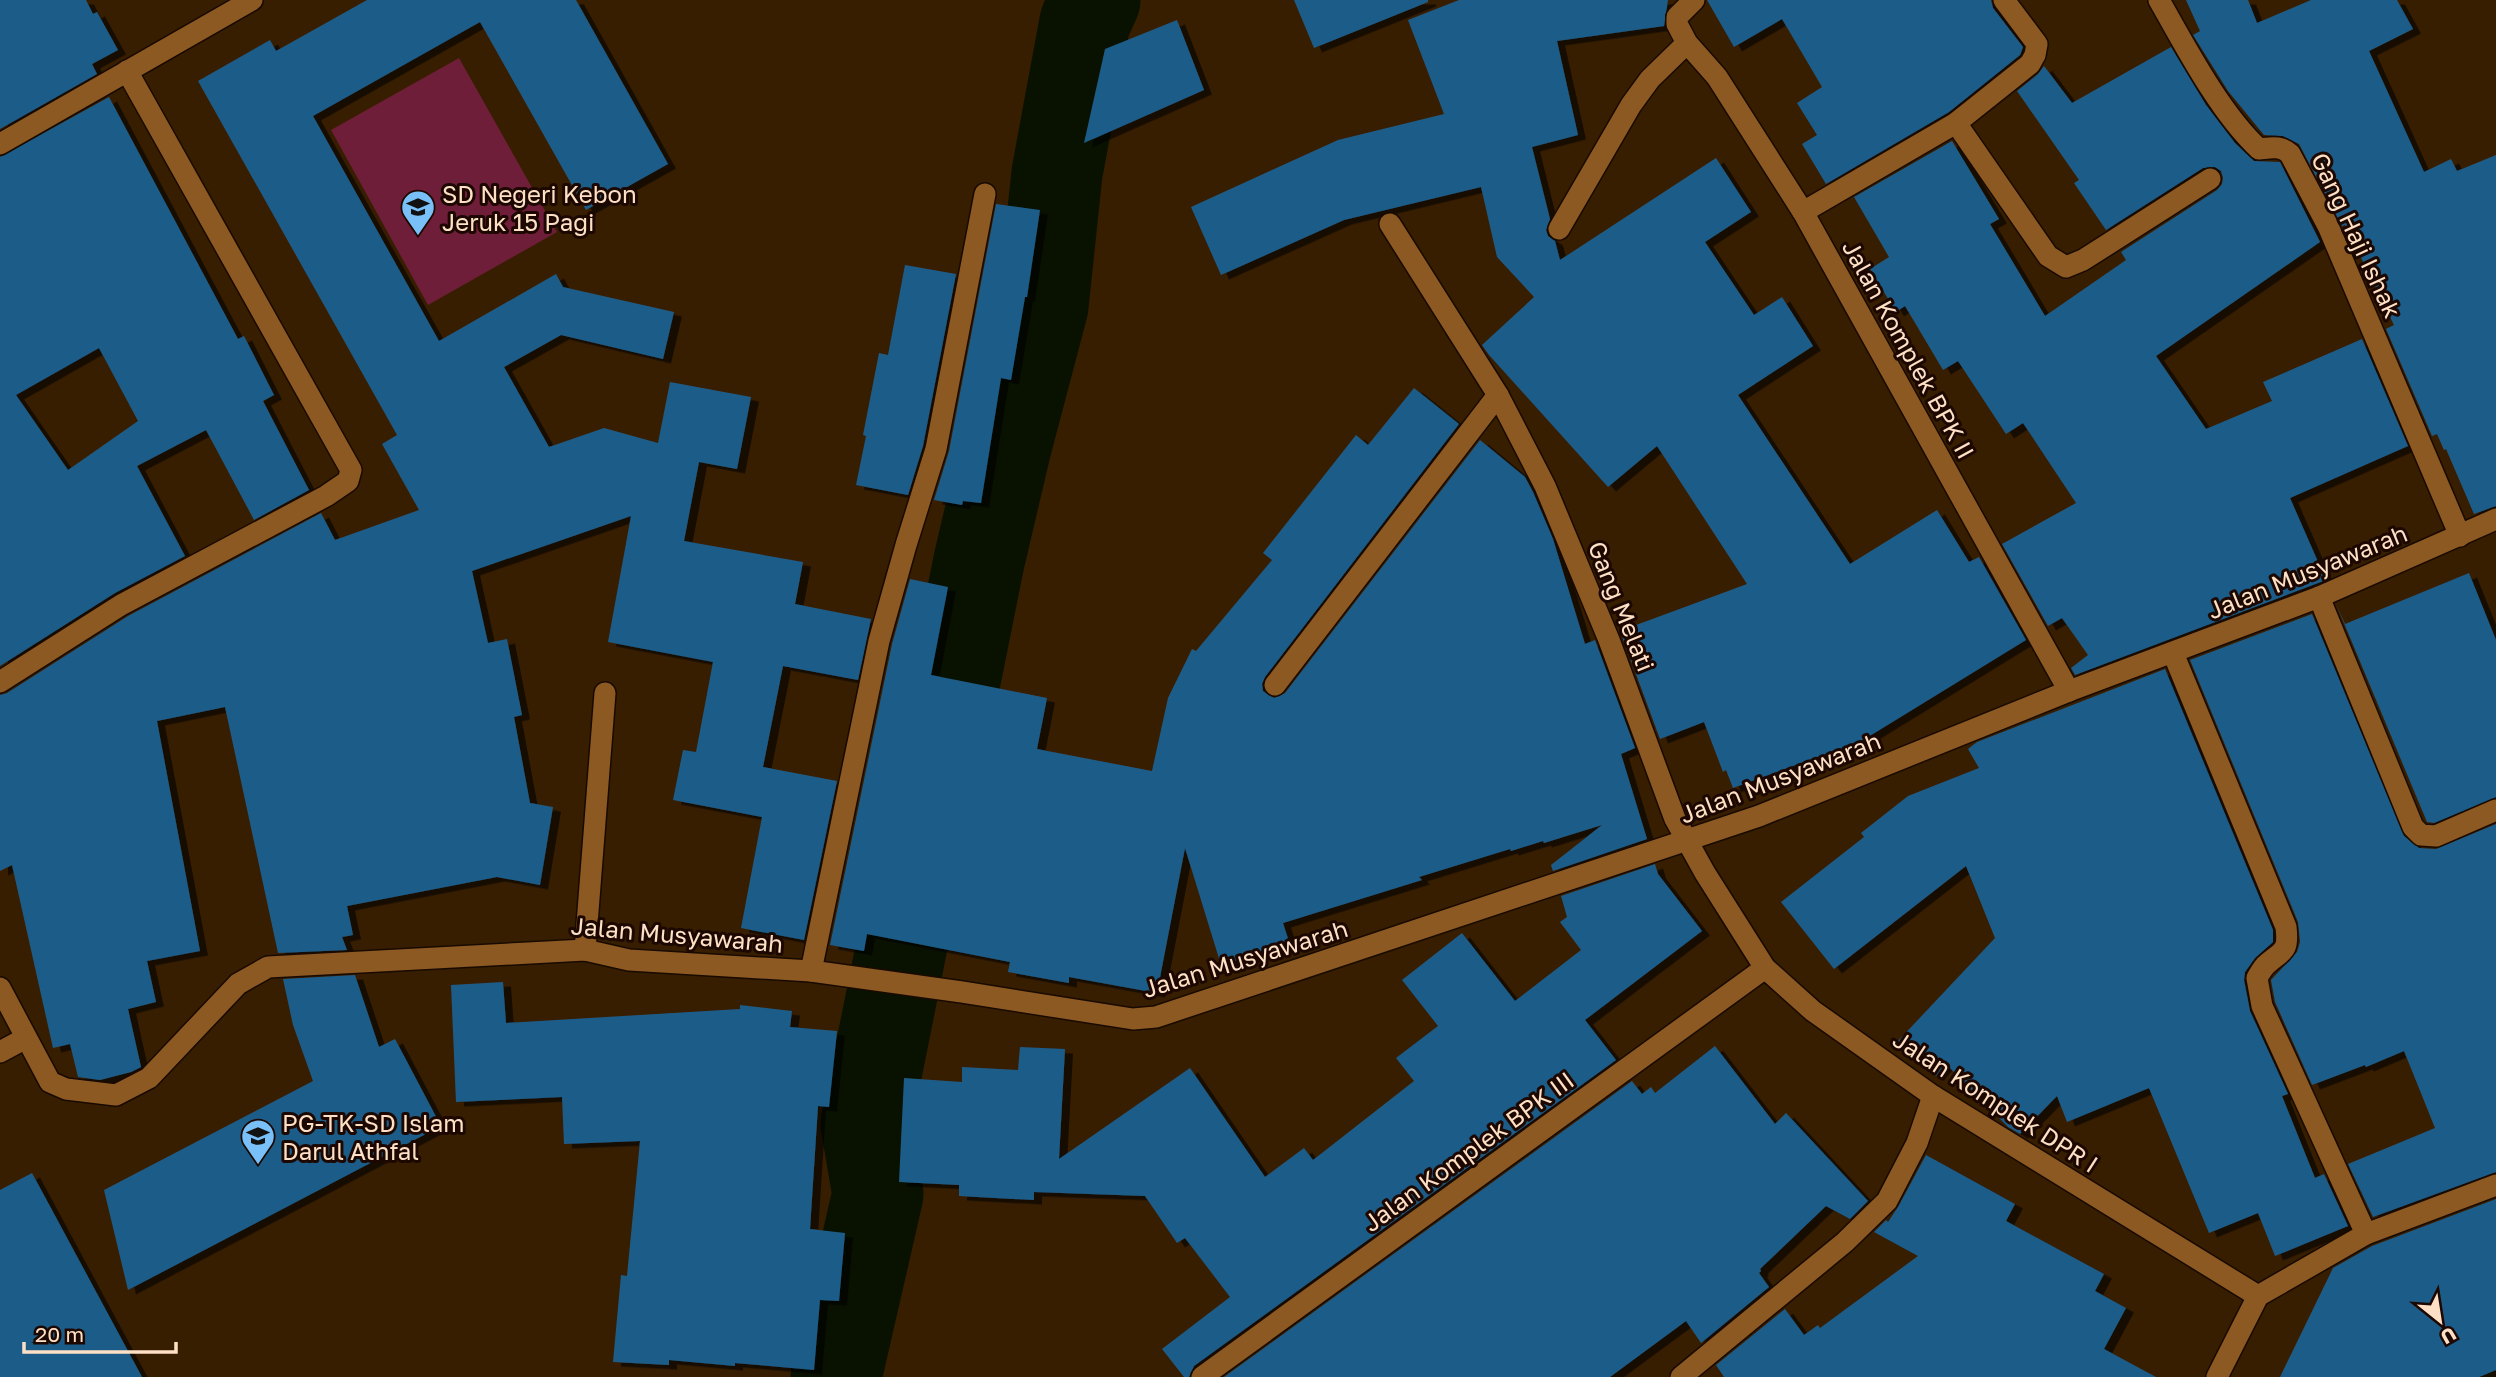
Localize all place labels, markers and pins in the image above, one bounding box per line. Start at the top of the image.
place label: SD Negeri Kebon Jeruk 15 Pagi [442,179,637,236]
school or university icon: SD Negeri Kebon Jeruk 15 Pagi [399,188,437,237]
place label: PG-TK-SD Islam Darul Athfal [282,1108,465,1165]
school or university icon: PG-TK-SD Islam Darul Athfal [239,1117,277,1166]

